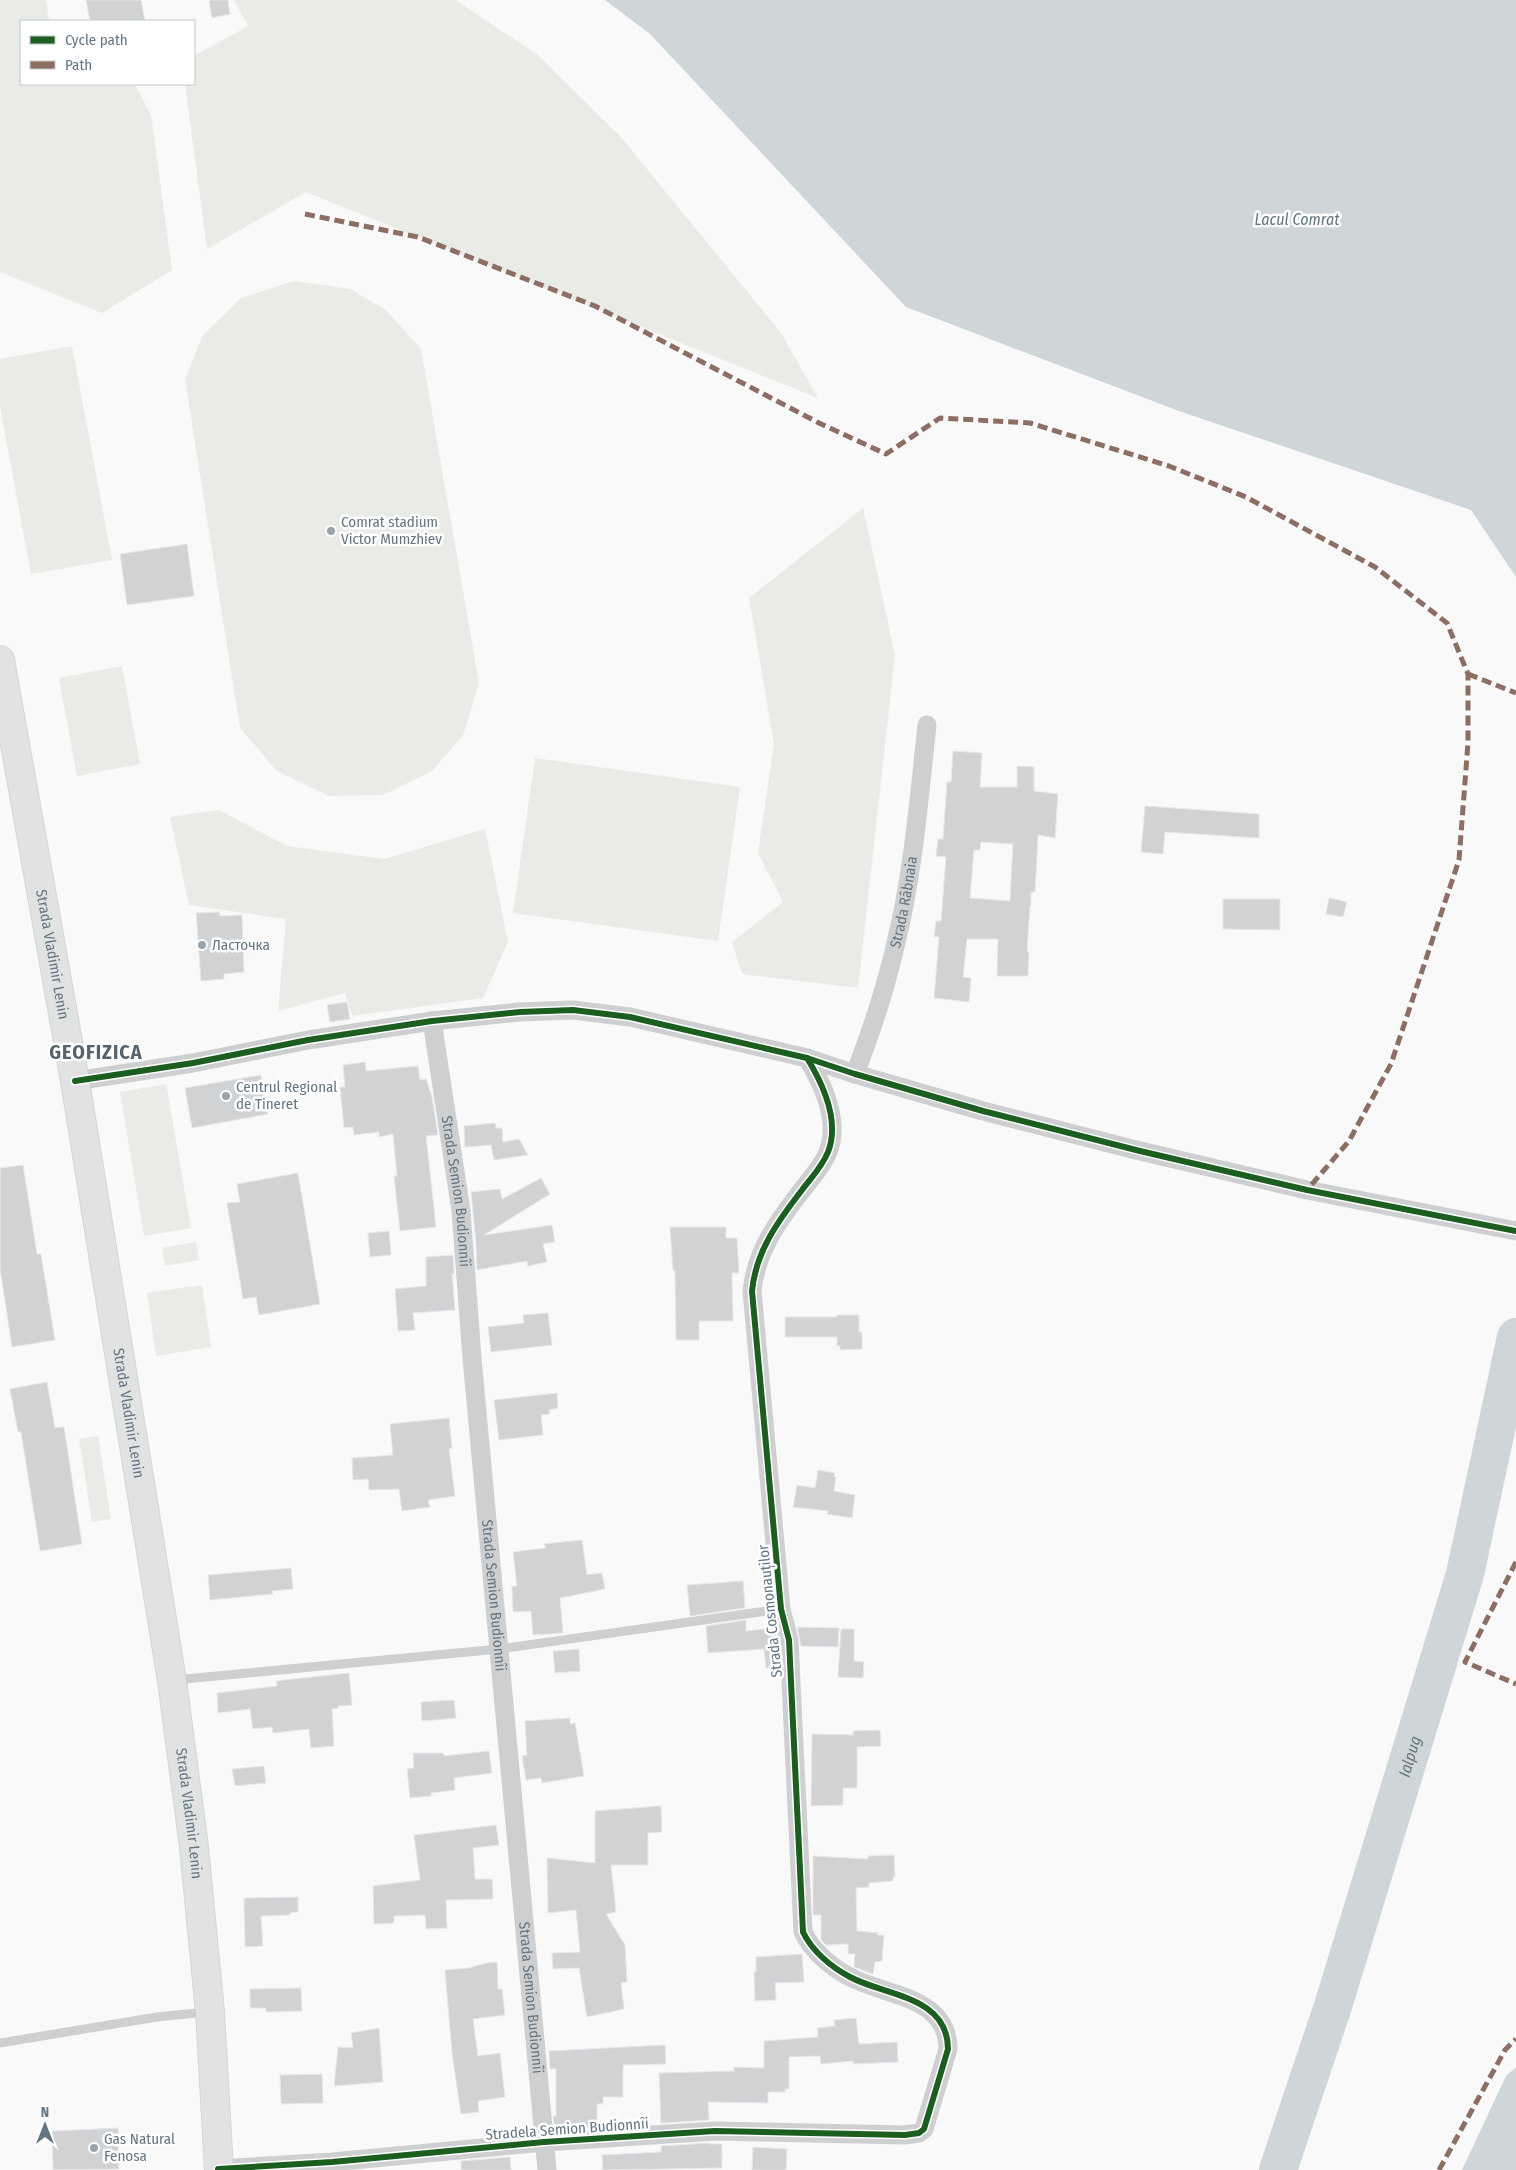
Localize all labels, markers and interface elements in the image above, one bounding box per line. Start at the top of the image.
legend [20,20,195,85]
text: Cycle path [65,31,128,49]
text: Path [65,56,92,74]
water label: Lacul Comrat [1255,210,1340,229]
place label: Comrat stadium Victor Mumzhiev [341,513,442,548]
marker: Comrat stadium Victor Mumzhiev [325,525,337,537]
street label: Strada Râbnaia [886,855,921,950]
street label: Strada Vladimir Lenin [32,888,73,1021]
place label: Ласточка [212,936,270,954]
marker: Ласточка [196,939,208,951]
district label: GEOFIZICA [49,1040,143,1064]
place label: Centrul Regional de Tineret [236,1078,337,1113]
marker: Centrul Regional de Tineret [220,1090,232,1102]
street label: Strada Semion Budionnîi [438,1114,474,1267]
street label: Strada Vladimir Lenin [109,1347,148,1479]
street label: Strada Semion Budionnîi [478,1519,510,1672]
street label: Strada Cosmonauților [754,1543,787,1678]
water label: Ialpug [1394,1734,1424,1779]
street label: Strada Vladimir Lenin [172,1747,206,1880]
street label: Strada Semion Budionnîi [515,1921,547,2074]
north arrow [20,2100,70,2150]
text: N [41,2104,49,2121]
street label: Stradela Semion Budionnîi [485,2114,649,2144]
place label: Gas Natural Fenosa [104,2130,175,2165]
marker: Gas Natural Fenosa [88,2142,100,2154]

